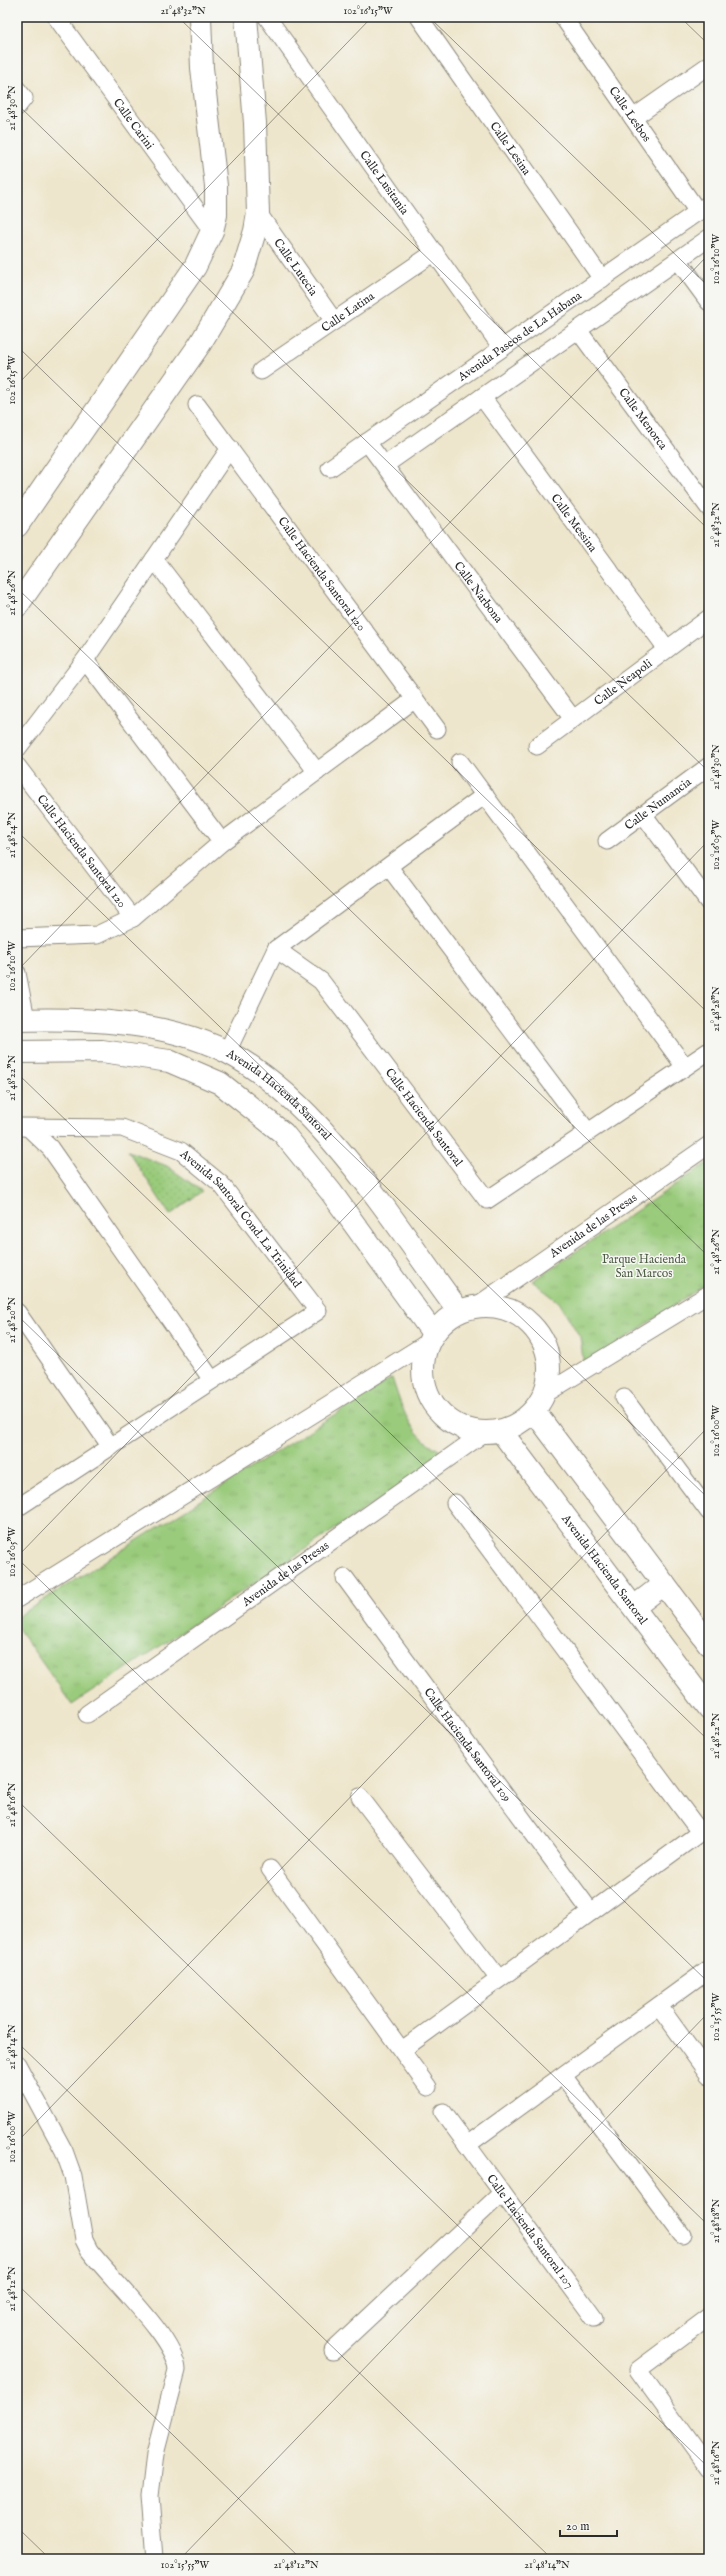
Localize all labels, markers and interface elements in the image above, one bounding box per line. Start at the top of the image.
text: 21°48'32"N [160,5,206,18]
text: 102°16'15"W [343,5,393,18]
street label: Calle Lesbos [605,84,654,145]
text: 21°48'30"N [6,85,19,131]
street label: Calle Carini [110,96,157,152]
street label: Calle Lesina [486,119,534,179]
street label: Calle Lusitania [356,148,412,218]
text: 102°16'10"W [710,233,723,284]
street label: Calle Lutecia [270,236,321,299]
street label: Calle Latina [319,288,378,336]
street label: Avenida Paseos de La Habana [454,288,585,385]
text: 102°16'15"W [6,355,19,405]
street label: Calle Menorca [615,385,671,453]
street label: Calle Messina [548,491,601,556]
text: 21°48'32"N [710,502,723,548]
street label: Calle Hacienda Santoral 120 [274,514,369,634]
street label: Calle Narbona [451,559,506,627]
text: 21°48'26"N [6,570,19,616]
street label: Calle Neapoli [591,656,655,709]
text: 21°48'30"N [710,744,723,790]
street label: Calle Numancia [622,774,695,834]
street label: Calle Hacienda Santoral 120 [34,792,129,911]
text: 21°48'24"N [6,811,19,858]
text: 102°16'05"W [710,819,723,870]
text: 102°16'10"W [6,940,19,991]
text: 21°48'28"N [710,986,723,1032]
street label: Avenida Hacienda Santoral [223,1046,335,1144]
text: 21°48'22"N [6,1055,19,1101]
street label: Calle Hacienda Santoral [382,1065,466,1170]
street label: Avenida Santoral Cond. La Trinidad [176,1146,305,1291]
street label: Avenida de las Presas [546,1190,640,1262]
text: 21°48'26"N [710,1229,723,1275]
park label: Parque Hacienda San Marcos [602,1252,687,1281]
text: 21°48'20"N [6,1296,19,1343]
text: 102°16'00"W [710,1405,723,1457]
street label: Avenida Hacienda Santoral [558,1511,651,1628]
text: 102°16'05"W [6,1526,19,1577]
street label: Avenida de las Presas [239,1538,332,1610]
street label: Calle Hacienda Santoral 109 [420,1685,514,1805]
text: 21°48'22"N [710,1713,723,1759]
text: 21°48'16"N [6,1782,19,1827]
text: 102°15'55"W [710,1992,723,2041]
text: 21°48'14"N [6,2024,19,2070]
text: 102°16'00"W [6,2111,19,2163]
street label: Calle Hacienda Santoral 107 [483,2172,577,2292]
text: 21°48'18"N [710,2198,723,2243]
text: 21°48'12"N [6,2266,19,2312]
text: 21°48'16"N [710,2440,723,2485]
scale bar [560,2512,617,2538]
text: 20 m [566,2519,589,2534]
text: 102°15'55"W [161,2559,210,2572]
text: 21°48'12"N [273,2559,319,2572]
text: 21°48'14"N [524,2559,570,2572]

